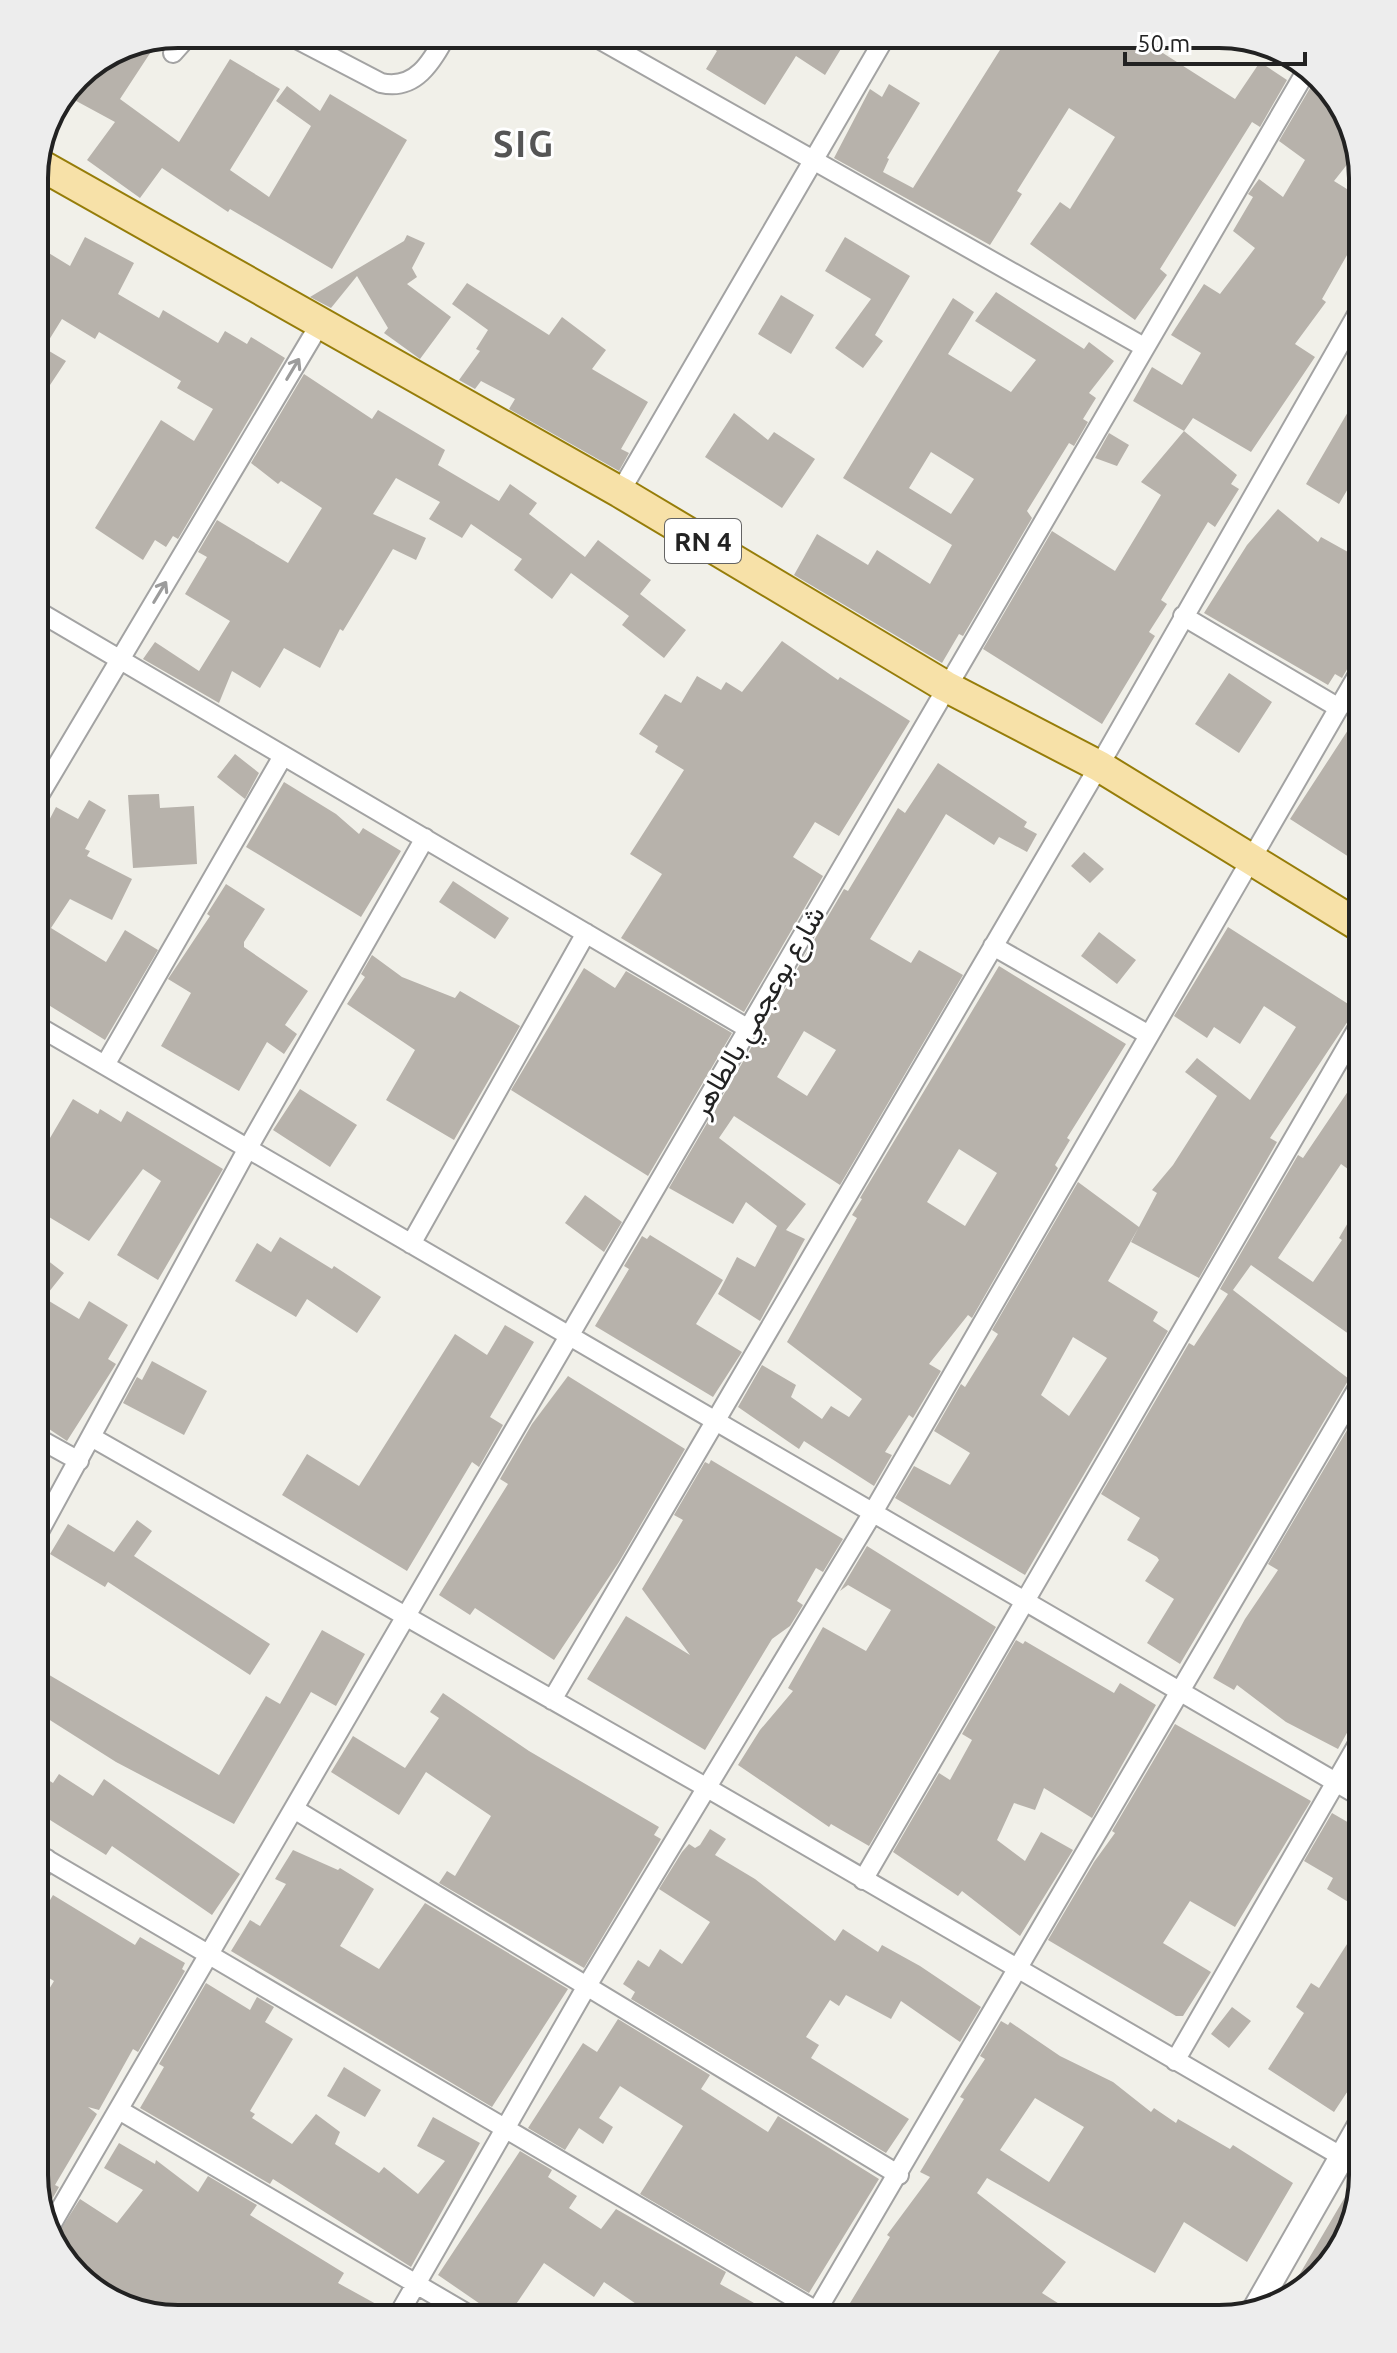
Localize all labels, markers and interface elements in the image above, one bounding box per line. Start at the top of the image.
scale bar [1125,16,1305,66]
text: 50 m [1137,30,1190,57]
district label: SIG [493,123,555,164]
one-way arrow [285,358,301,381]
road number: RN 4 [665,519,741,563]
one-way arrow [152,581,168,604]
street label: شارع بوعجمي بالطاهر [683,900,837,1127]

